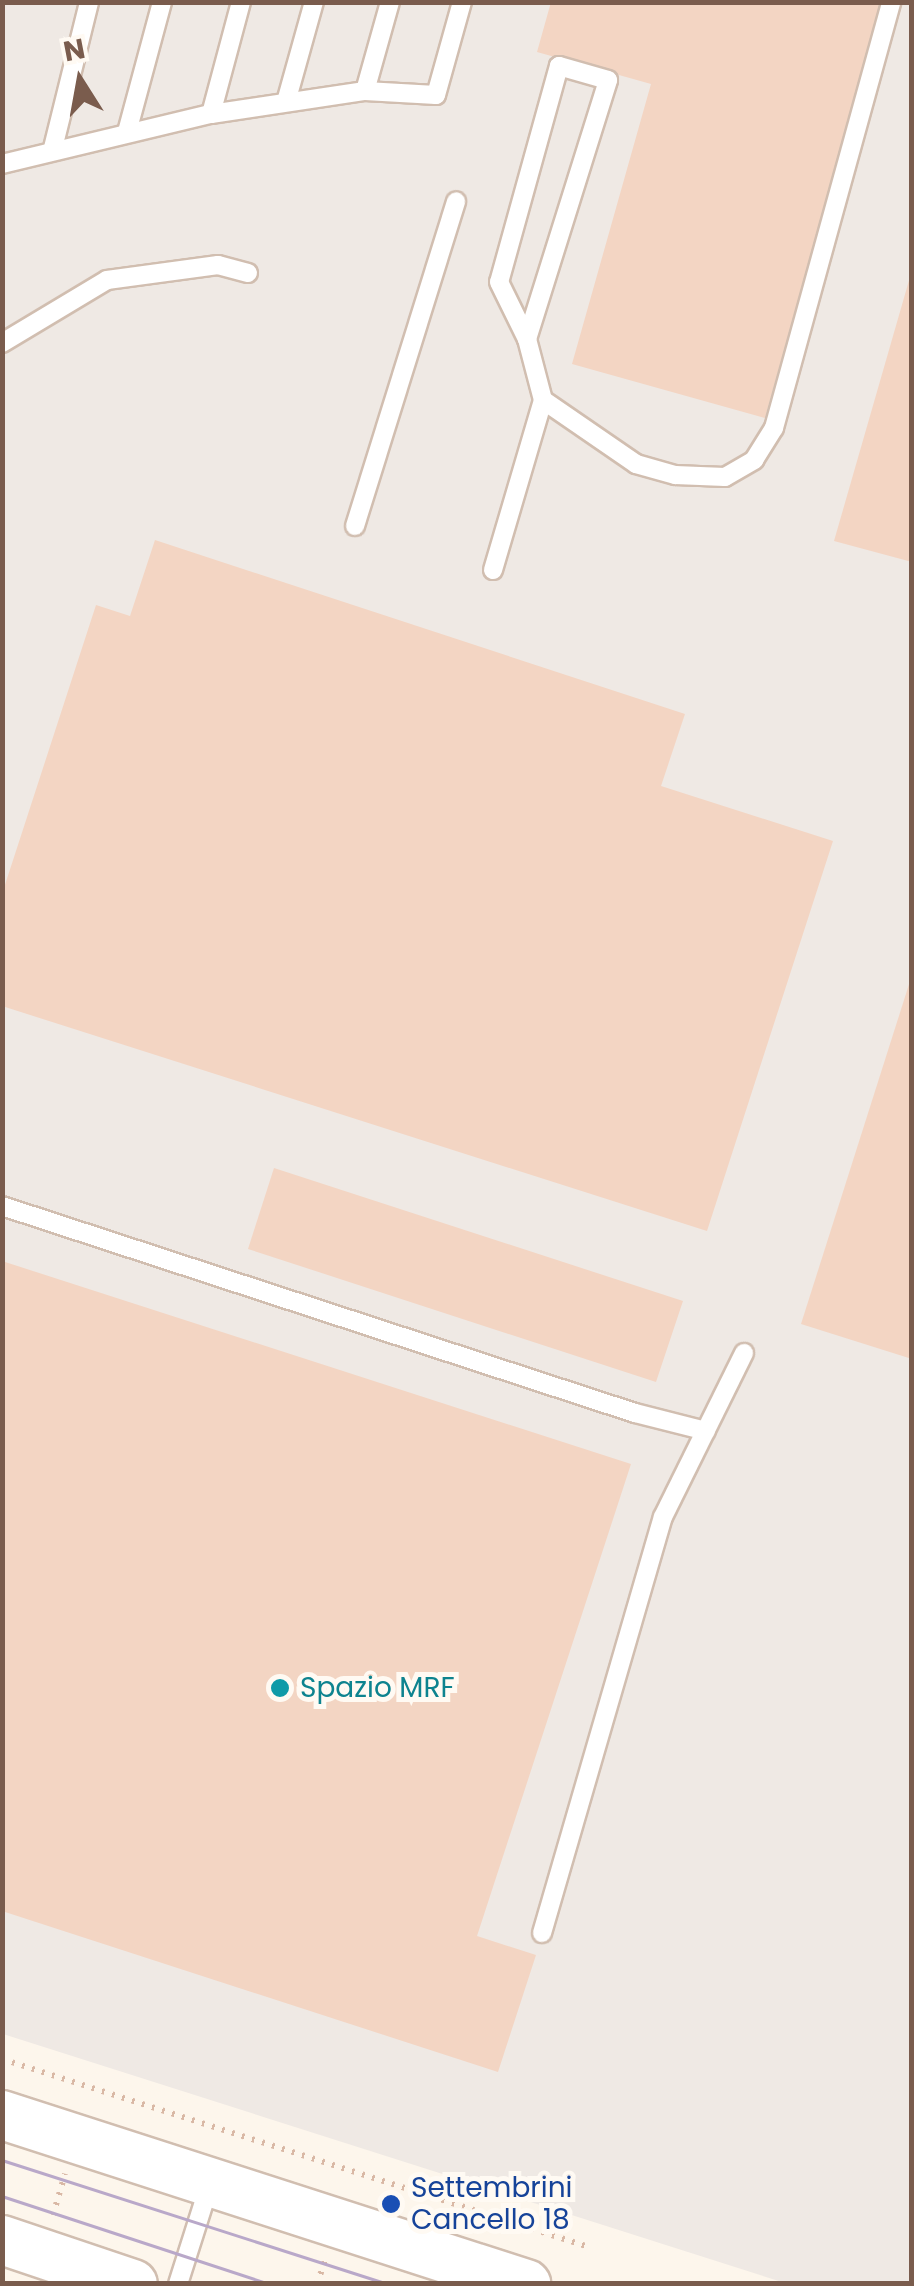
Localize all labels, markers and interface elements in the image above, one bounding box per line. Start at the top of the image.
text: N [60,29,88,71]
north arrow [30,30,130,130]
place label: Spazio MRF [300,1671,455,1705]
marker: Spazio MRF [269,1677,291,1699]
place label: Settembrini Cancello 18 [411,2171,572,2237]
marker: Settembrini Cancello 18 [380,2193,402,2215]

